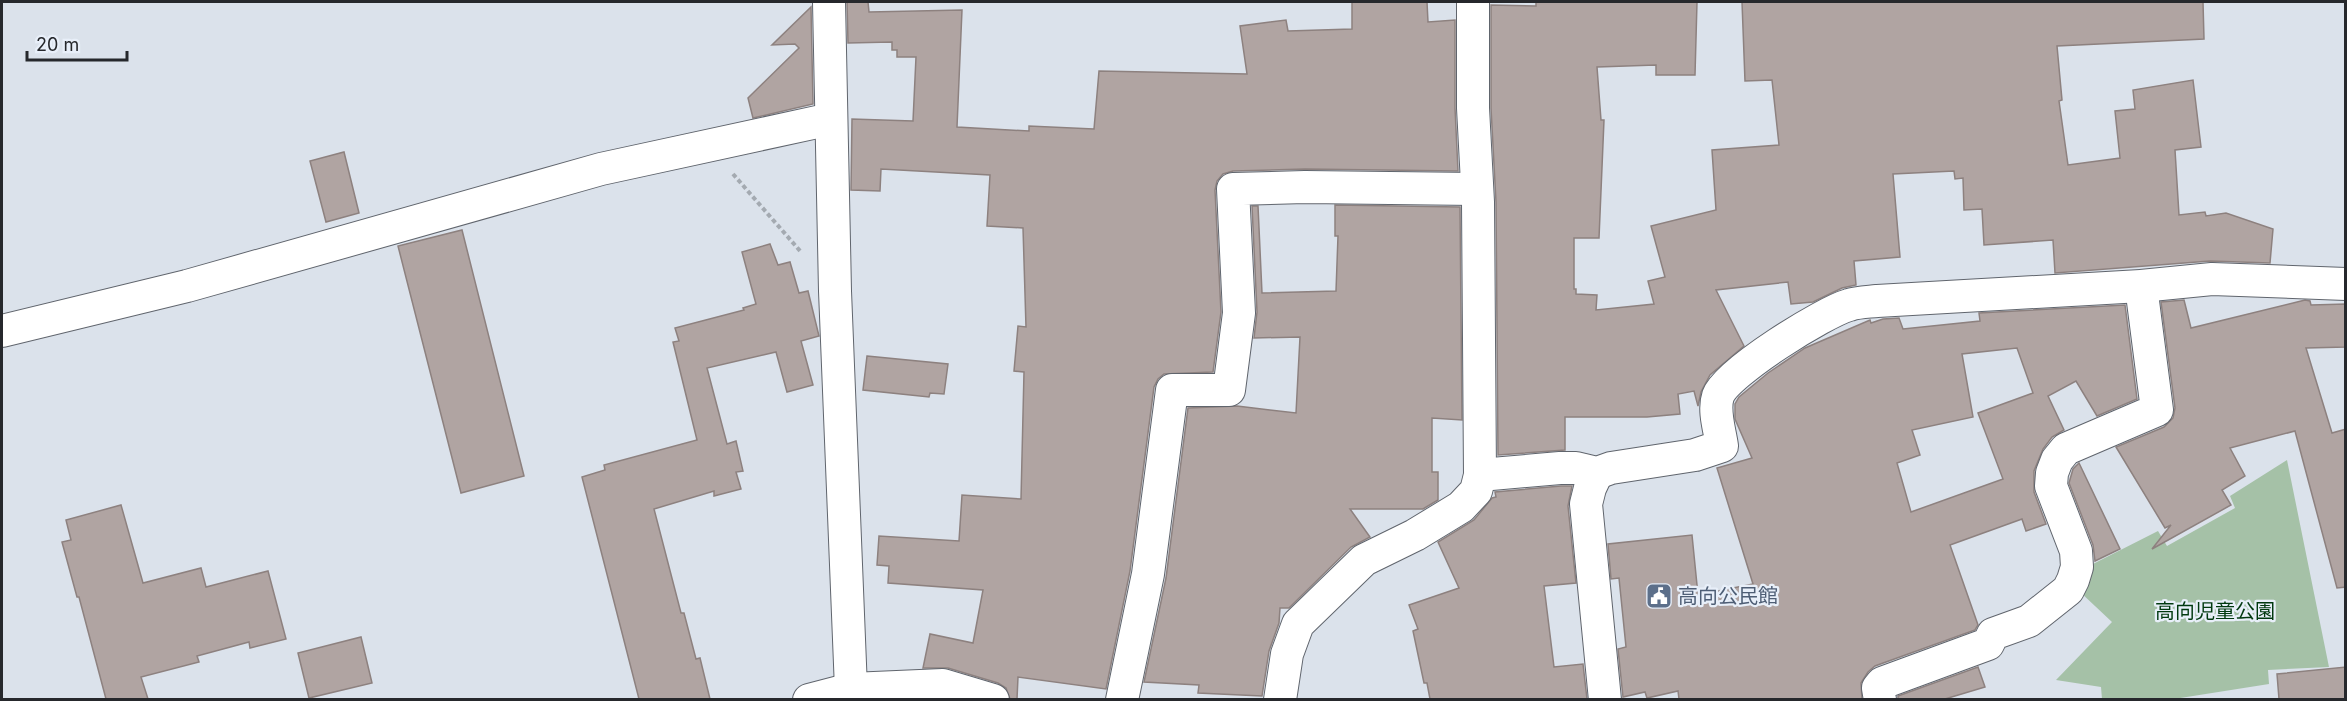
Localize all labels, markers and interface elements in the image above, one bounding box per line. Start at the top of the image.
scale bar [27,24,128,62]
text: 20 m [36,34,79,55]
public building icon: 高向公民館 [1644,581,1674,611]
place label: 高向公民館 [1678,584,1778,608]
park label: 高向児童公園 [2155,599,2275,623]

